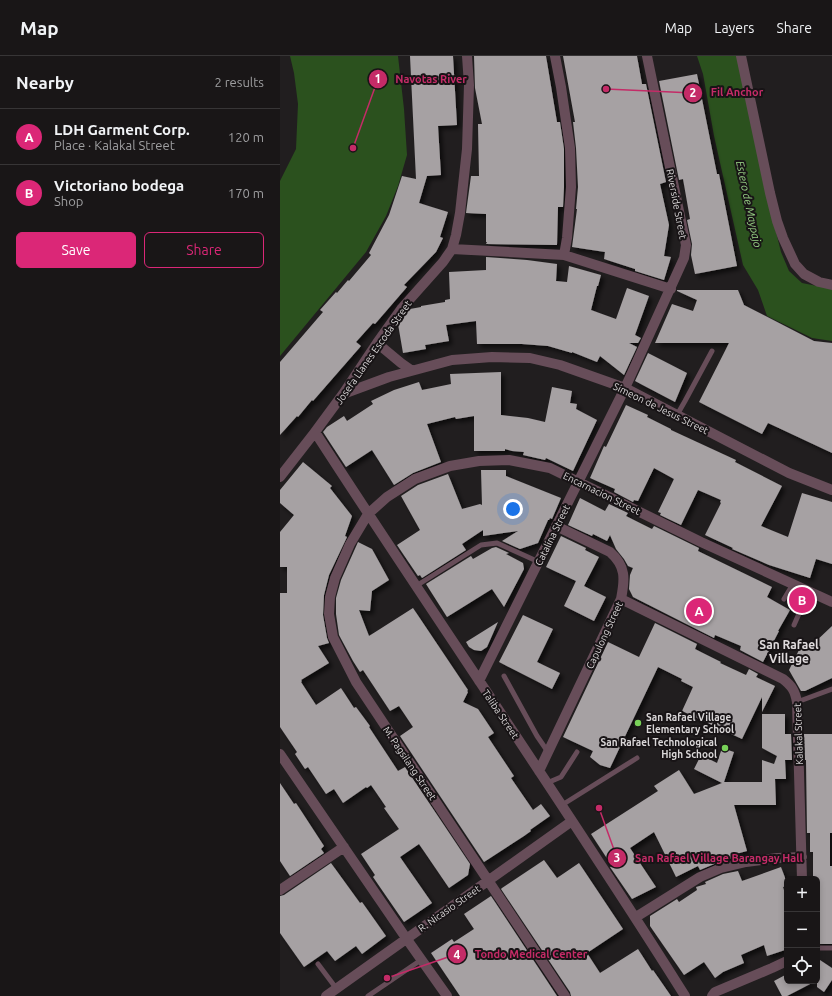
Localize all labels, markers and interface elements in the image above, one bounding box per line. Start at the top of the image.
text: Map [20,17,59,39]
text: Map [665,20,692,36]
text: Layers [714,20,754,36]
text: Share [776,20,812,36]
callout: Navotas River [368,67,475,90]
text: 1 [375,72,381,85]
text: Nearby [16,73,74,92]
text: Navotas River [395,73,467,85]
text: 2 results [214,75,264,89]
callout: Fil Anchor [683,81,771,104]
text: 2 [690,86,697,99]
text: Fil Anchor [711,86,764,98]
text: LDH Garment Corp. [54,121,190,138]
text: A [24,130,34,144]
text: 120 m [228,130,264,144]
text: Place · Kalakal Street [54,138,175,152]
water label: Estero de Maypajo [734,160,764,248]
street label: Riverside Street [664,168,689,240]
text: Victoriano bodega [54,177,184,194]
text: B [25,186,33,200]
text: 170 m [228,186,264,200]
text: Shop [54,194,83,208]
button: Save [16,232,136,268]
button: Share [144,232,264,268]
street label: Josefa Llanes Escoda Street [333,298,414,406]
street label: Simeon de Jesus Street [611,381,710,436]
street label: Encarnacion Street [561,470,642,517]
your location [503,499,523,519]
street label: Catalina Street [533,503,572,567]
pin: B [789,585,815,615]
pin: A [686,596,712,626]
street label: Capulong Street [584,600,625,671]
district label: San Rafael Village [759,638,819,665]
street label: Taliba Street [480,688,521,741]
street label: Kalakal Street [792,703,805,765]
place label: San Rafael Village Elementary School [646,712,734,735]
marker: San Rafael Village Elementary School [633,718,643,728]
street label: M. Pagsilang Street [381,724,438,802]
place label: San Rafael Technological High School [601,737,717,760]
marker: San Rafael Technological High School [720,743,730,753]
callout: San Rafael Village Barangay Hall [607,847,811,870]
text: 3 [614,851,620,864]
text: San Rafael Village Barangay Hall [635,852,804,864]
map controls [784,876,820,984]
button: + [784,876,820,912]
street label: R. Nicasio Street [416,883,483,934]
button: − [784,912,820,948]
callout: Tondo Medical Center [447,943,595,966]
text: 4 [454,948,461,961]
text: Tondo Medical Center [475,948,588,960]
button: locate [784,948,820,984]

